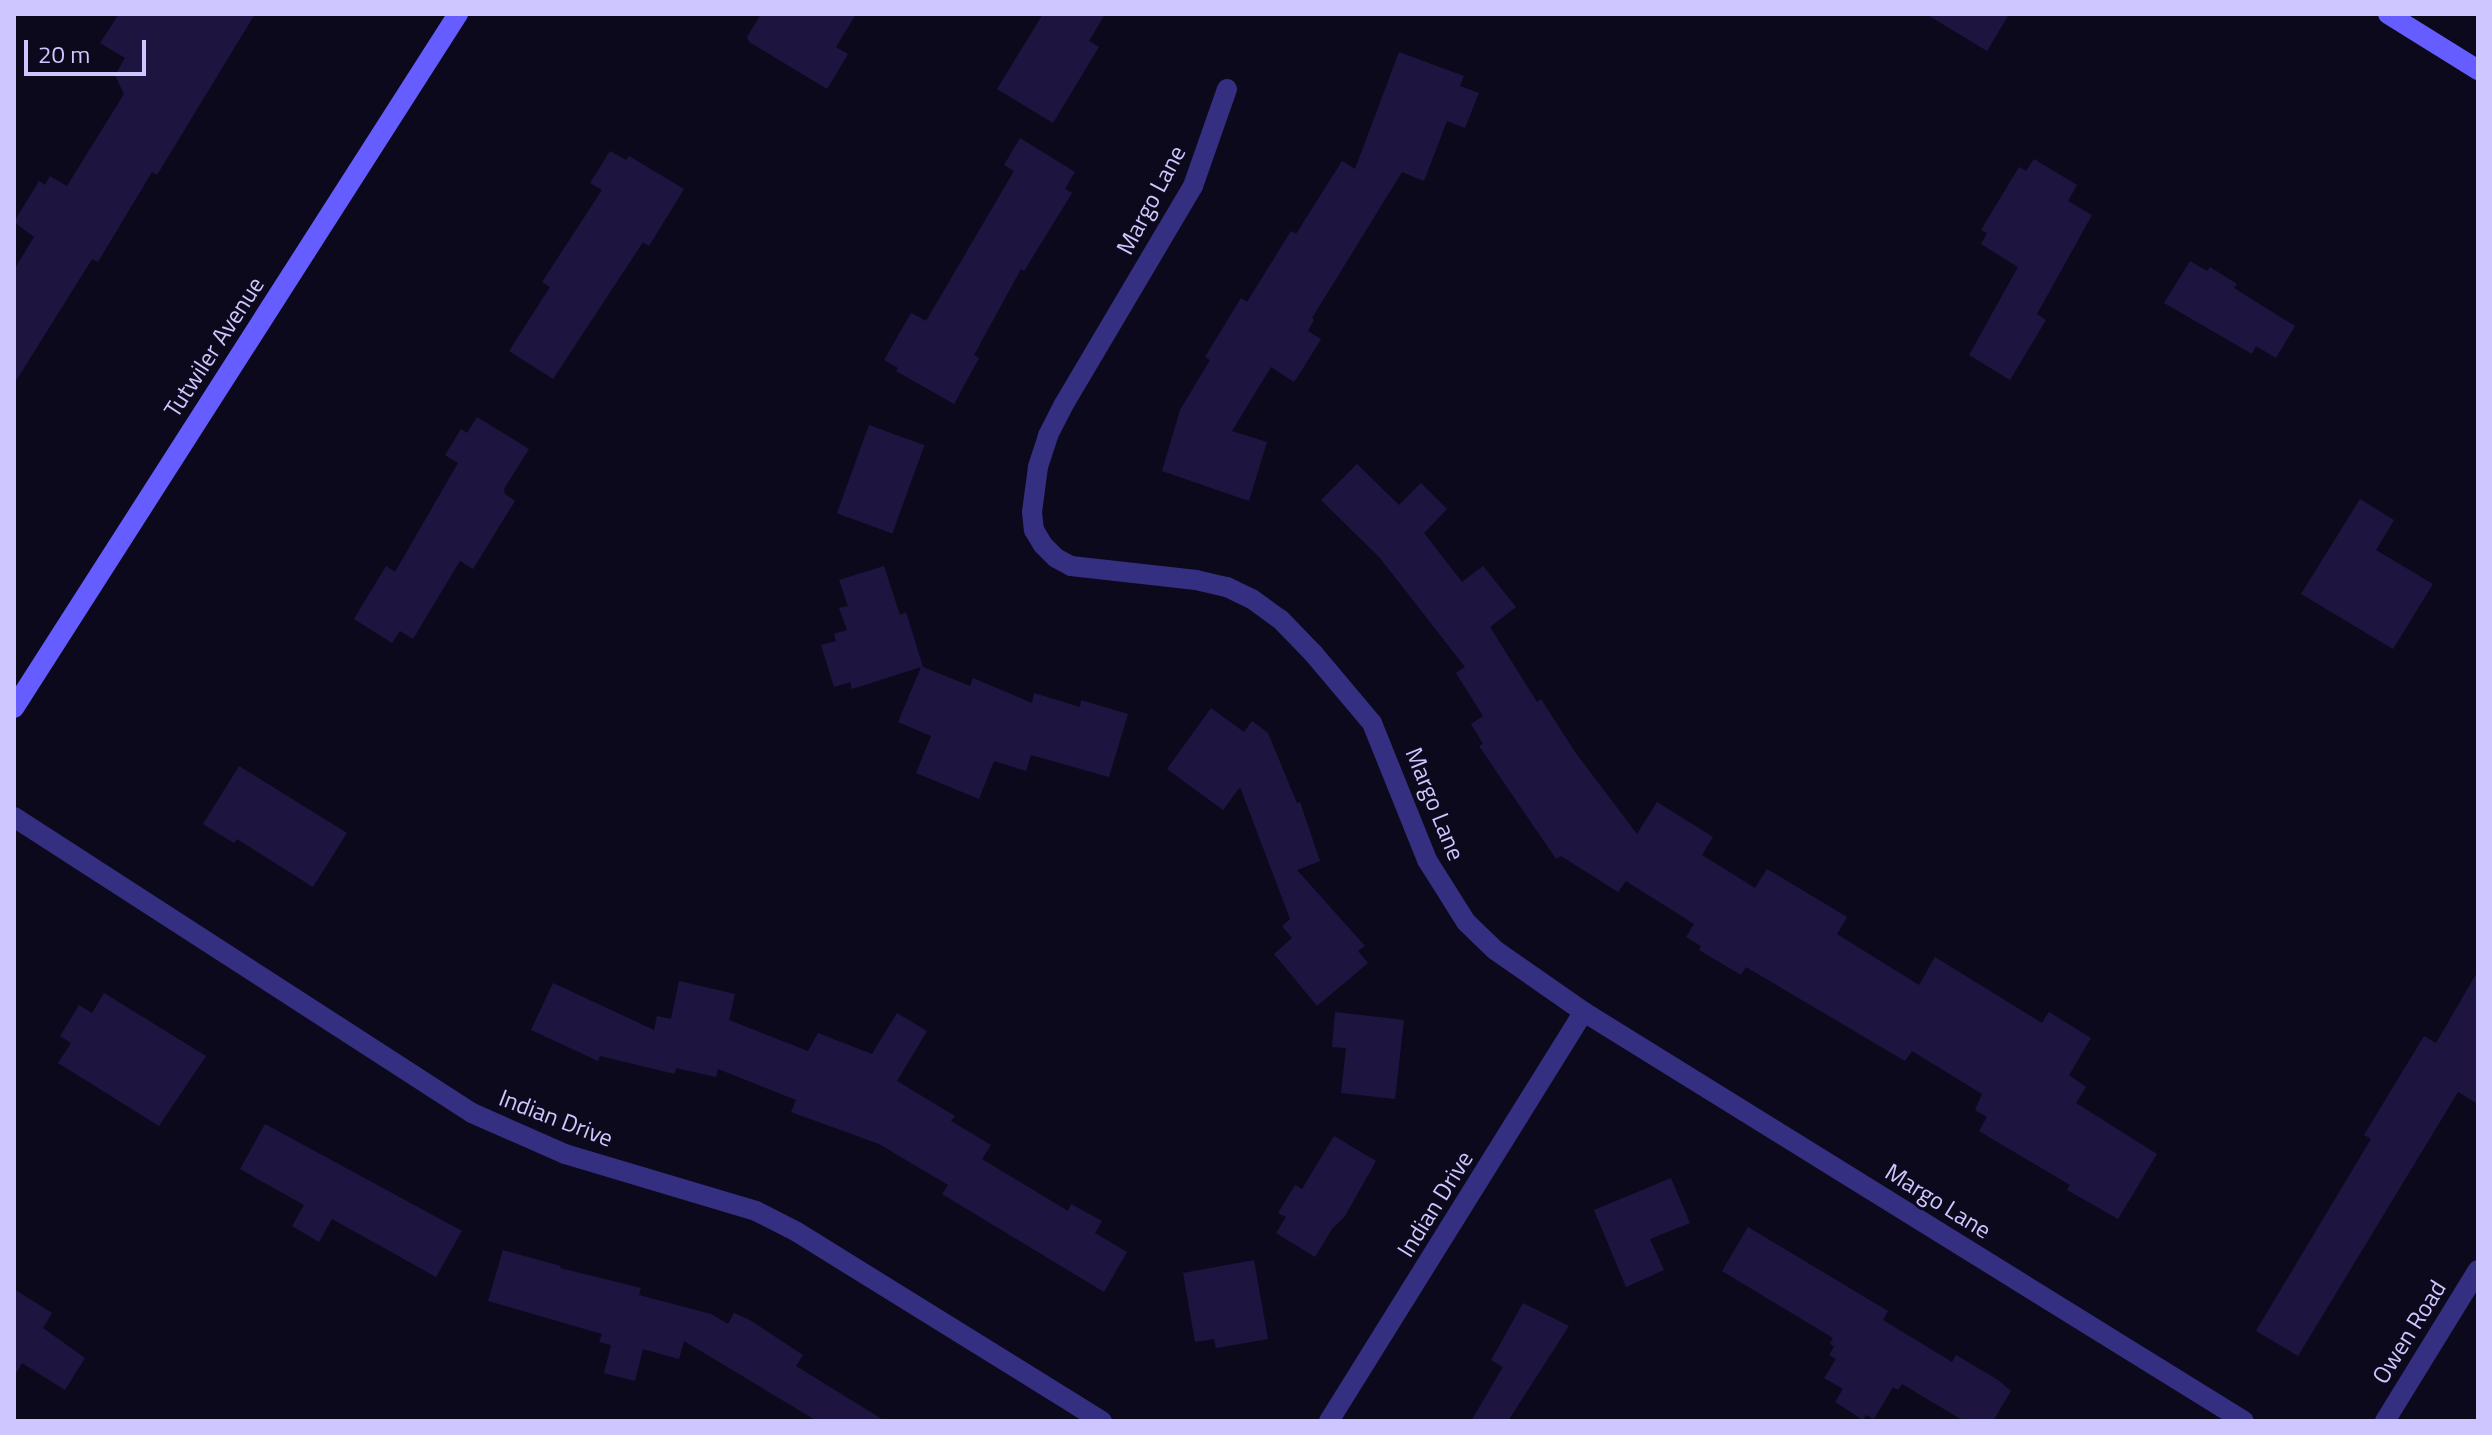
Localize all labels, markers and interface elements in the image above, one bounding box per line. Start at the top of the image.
scale bar [28,24,150,74]
text: 20 m [38,36,90,72]
street label: Margo Lane [1110,141,1192,259]
street label: Tutwiler Avenue [158,271,270,423]
street label: Margo Lane [1399,743,1471,865]
street label: Indian Drive [495,1083,617,1153]
street label: Indian Drive [1391,1146,1479,1262]
street label: Margo Lane [1880,1157,1996,1245]
street label: Owen Road [2366,1275,2452,1389]

